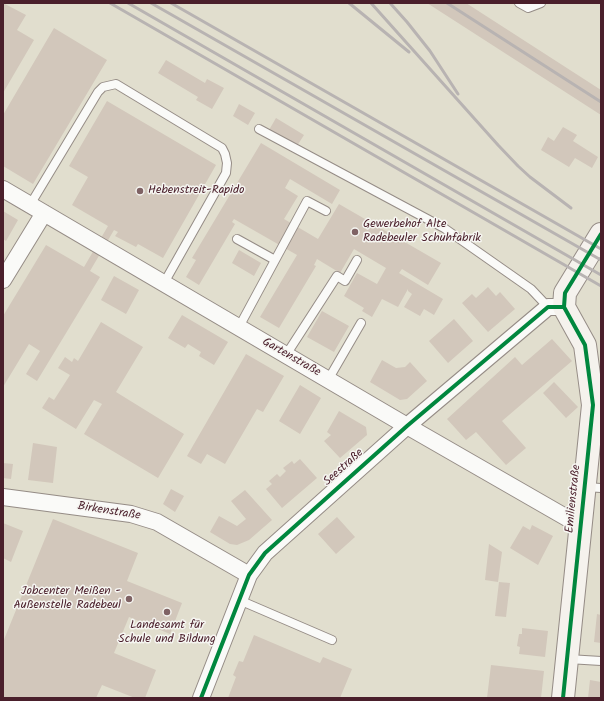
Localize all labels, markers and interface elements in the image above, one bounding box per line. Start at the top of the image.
place label: Hebenstreit-Rapido [148,184,244,198]
marker: Hebenstreit-Rapido [135,186,145,196]
place label: Gewerbehof Alte Radebeuler Schuhfabrik [363,218,481,246]
marker: Gewerbehof Alte Radebeuler Schuhfabrik [350,227,360,237]
street label: Gartenstraße [259,335,323,381]
street label: Seestraße [321,446,367,490]
street label: Emilienstraße [563,464,585,534]
street label: Birkenstraße [76,500,142,524]
place label: Jobcenter Meißen - Außenstelle Radebeul [13,585,121,613]
marker: Jobcenter Meißen - Außenstelle Radebeul [124,594,134,604]
marker: Landesamt für Schule und Bildung [162,607,172,617]
place label: Landesamt für Schule und Bildung [118,619,216,647]

